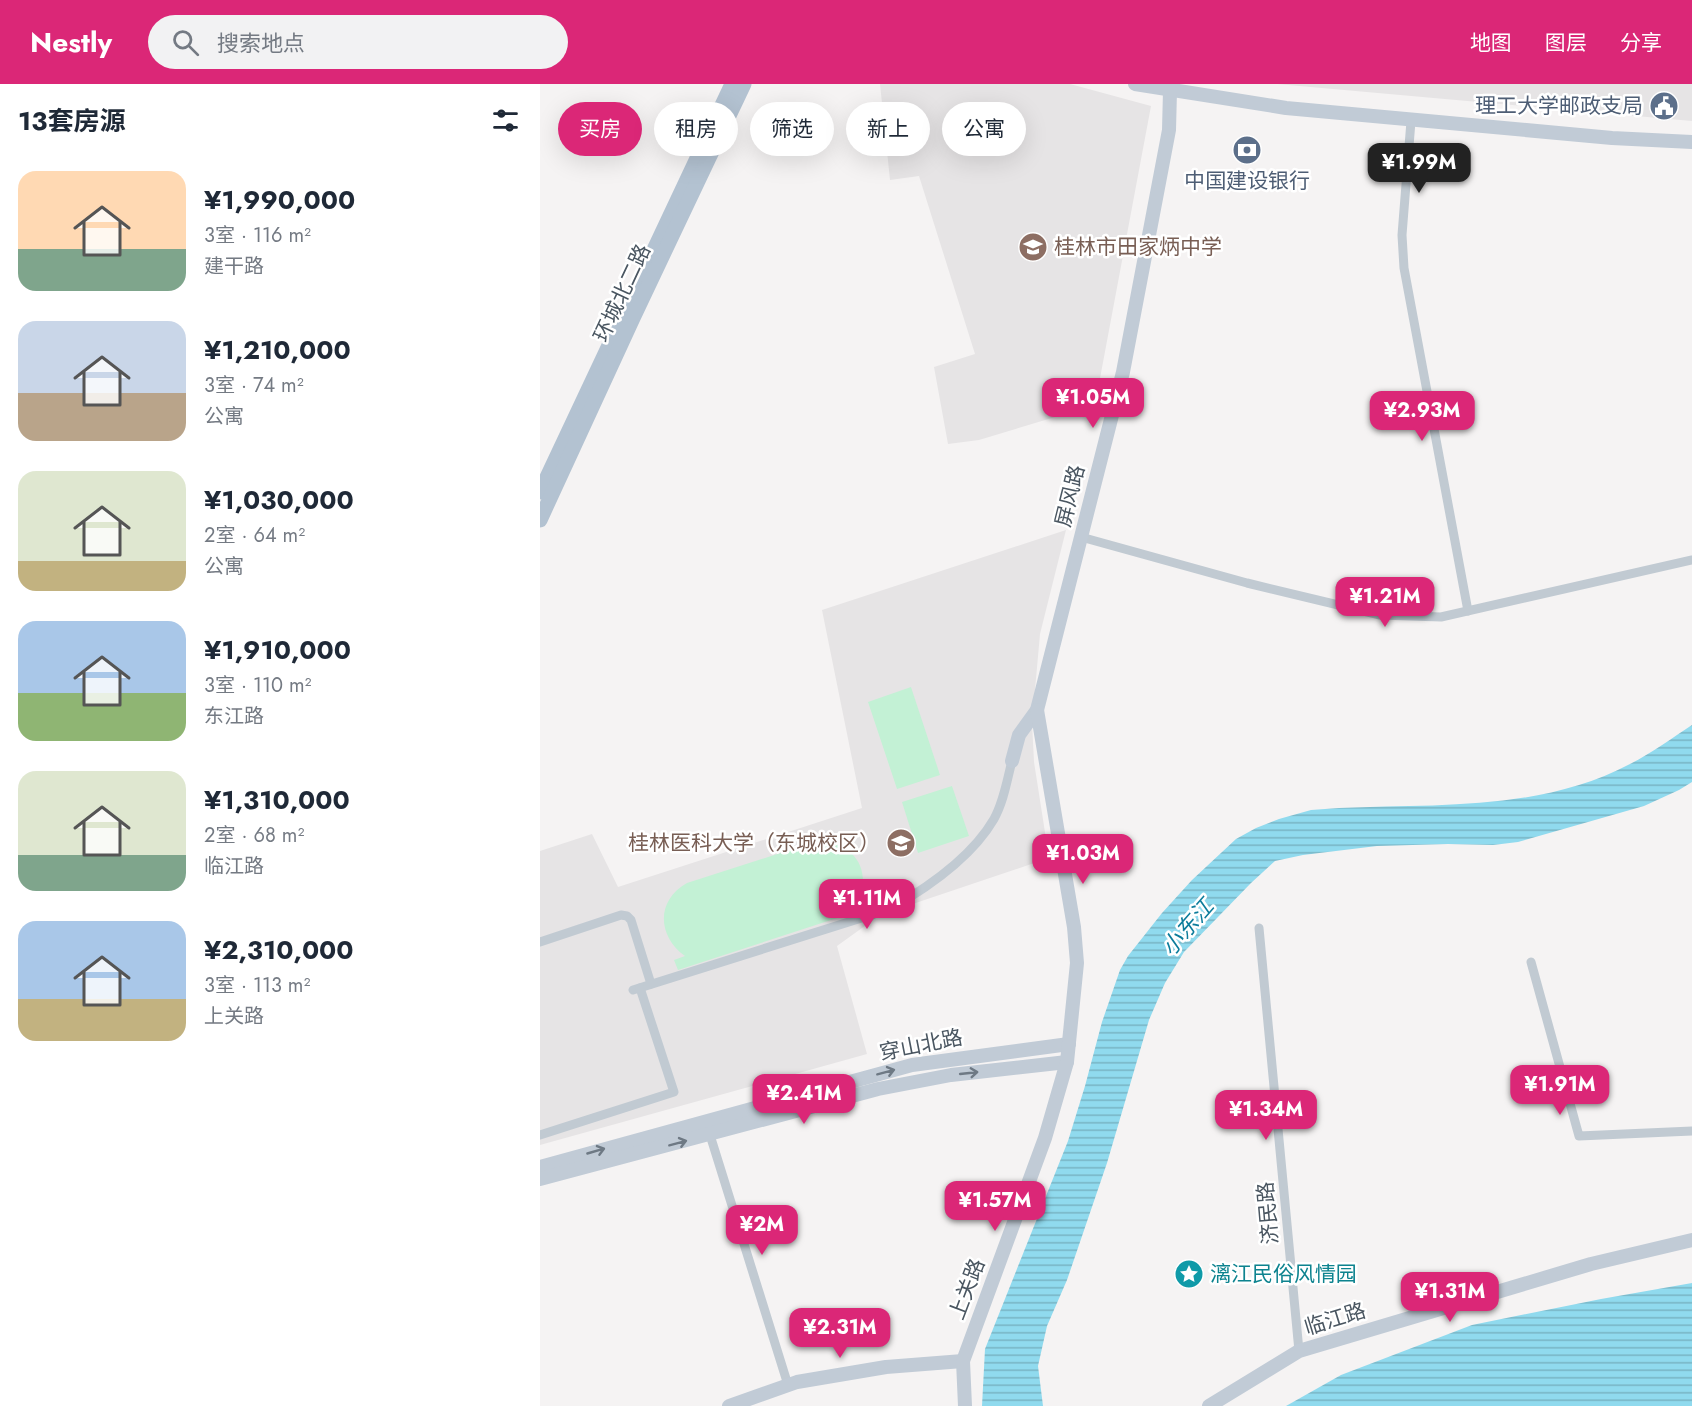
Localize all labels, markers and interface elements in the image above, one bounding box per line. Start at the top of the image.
search box [148,15,568,69]
text: Nestly [30,22,112,63]
icon: search [169,26,202,59]
text: 搜索地点 [217,27,305,59]
text: 地图 [1470,28,1512,58]
text: 图层 [1545,28,1587,58]
text: 分享 [1620,28,1662,58]
public building icon: 理工大学邮政支局 [1648,90,1680,122]
place label: 理工大学邮政支局 [1475,91,1643,121]
text: 13套房源 [18,102,125,140]
chip: 买房 [558,102,642,156]
chip: 租房 [654,102,738,156]
chip: 筛选 [750,102,834,156]
chip: 新上 [846,102,930,156]
chip: 公寓 [942,102,1026,156]
icon: filters [489,104,522,137]
bank icon: 中国建设银行 [1231,134,1263,166]
pin: ¥1.99M [1370,143,1468,194]
text: ¥1.99M [1382,148,1456,177]
place label: 中国建设银行 [1184,166,1310,196]
text: ¥1,990,000 [204,181,355,219]
icon: home [66,195,138,267]
text: 3室 · 116 m² [204,221,311,250]
school or university icon: 桂林市田家炳中学 [1017,231,1049,263]
place label: 桂林市田家炳中学 [1054,232,1222,262]
street label: 环城北二路 [586,239,658,347]
text: 建干路 [204,252,264,281]
text: ¥1,210,000 [204,331,351,369]
icon: home [66,345,138,417]
text: 3室 · 74 m² [204,371,304,400]
pin: ¥1.05M [1044,378,1142,429]
text: ¥1.05M [1056,383,1130,412]
pin: ¥2.93M [1373,391,1471,442]
text: ¥2.93M [1384,396,1460,425]
text: 公寓 [204,402,244,431]
street label: 屏风路 [1048,462,1092,530]
text: ¥1,030,000 [204,481,354,519]
icon: home [66,495,138,567]
text: 2室 · 64 m² [204,521,305,550]
text: 公寓 [204,552,244,581]
pin: ¥1.21M [1336,577,1434,628]
text: ¥1.21M [1349,582,1421,611]
text: ¥1,910,000 [204,631,351,669]
icon: home [66,645,138,717]
text: 3室 · 110 m² [204,671,311,700]
text: 东江路 [204,702,264,731]
text: ¥1,310,000 [204,781,350,819]
icon: home [66,795,138,867]
text: 2室 · 68 m² [204,821,304,850]
school or university icon: 桂林医科大学（东城校区） [885,827,917,859]
place label: 桂林医科大学（东城校区） [628,828,880,858]
pin: ¥1.03M [1034,834,1132,885]
text: ¥1.03M [1046,839,1120,868]
text: 临江路 [204,852,264,881]
pin: ¥1.11M [818,879,916,930]
text: ¥1.11M [833,884,901,913]
water label: 小东江 [1153,890,1222,962]
text: ¥2,310,000 [204,931,354,969]
icon: home [66,945,138,1017]
text: 3室 · 113 m² [204,971,310,1000]
text: 上关路 [204,1002,264,1031]
street label: 穿山北路 [877,1022,965,1068]
pin: ¥1.91M [1511,1065,1609,1116]
one-way arrow [876,1066,895,1077]
one-way arrow [959,1067,979,1078]
text: ¥1.91M [1524,1070,1596,1099]
pin: ¥2.41M [755,1074,853,1125]
text: ¥2.41M [767,1079,841,1108]
pin: ¥1.34M [1217,1090,1315,1141]
text: ¥1.34M [1229,1095,1303,1124]
one-way arrow [668,1137,687,1149]
one-way arrow [586,1145,605,1157]
street label: 济民路 [1250,1180,1286,1246]
pin: ¥1.57M [946,1181,1044,1232]
text: ¥1.57M [959,1186,1031,1215]
pin: ¥2M [733,1205,791,1256]
text: ¥2M [740,1210,784,1239]
street label: 上关路 [942,1254,992,1324]
place icon: 漓江民俗风情园 [1173,1258,1205,1290]
place label: 漓江民俗风情园 [1210,1259,1357,1289]
pin: ¥1.31M [1401,1272,1499,1323]
text: ¥1.31M [1415,1277,1485,1306]
street label: 临江路 [1300,1295,1370,1343]
pin: ¥2.31M [791,1308,889,1359]
text: ¥2.31M [803,1313,877,1342]

